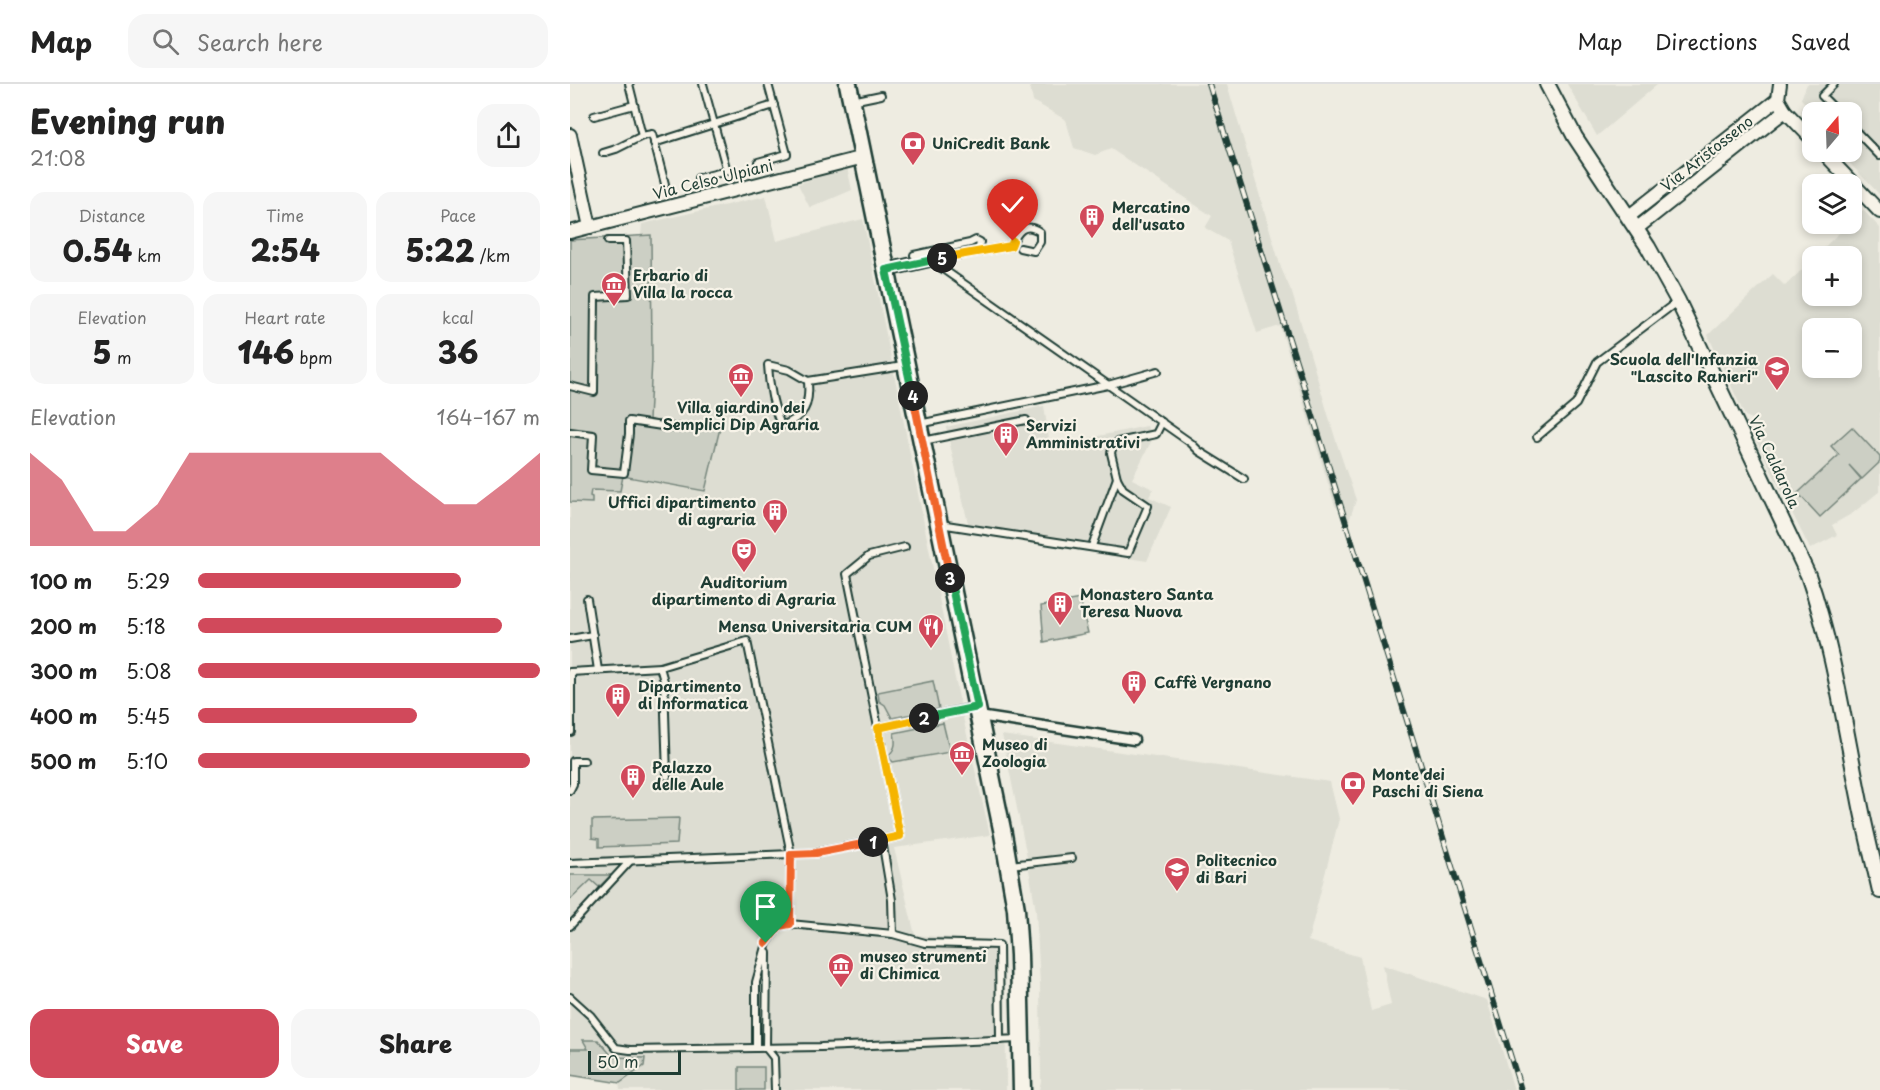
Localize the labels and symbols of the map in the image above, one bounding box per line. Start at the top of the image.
north arrow [1802,102,1862,162]
street label: Via Aristosseno [1655,109,1757,196]
bank icon: UniCredit Bank [898,129,928,167]
place label: UniCredit Bank [932,131,1050,154]
street label: Via Celso Ulpiani [650,153,775,205]
pin [987,179,1038,241]
place label: Mercatino dell'usato [1112,195,1190,235]
building icon: Mercatino dell'usato [1077,202,1107,240]
pin: 5 [927,243,957,273]
place label: Erbario di Villa la rocca [633,263,733,303]
museum icon: Erbario di Villa la rocca [599,270,629,308]
place label: Scuola dell'Infanzia "Lascito Ranieri" [1610,347,1759,387]
school or university icon: Scuola dell'Infanzia "Lascito Ranieri" [1762,354,1792,392]
museum icon: Villa giardino dei Semplici Dip Agraria [726,361,756,399]
pin: 4 [898,381,928,411]
place label: Villa giardino dei Semplici Dip Agraria [663,395,819,435]
street label: Via Caldarola [1744,411,1807,512]
place label: Servizi Amministrativi [1025,413,1140,453]
building icon: Servizi Amministrativi [991,420,1021,458]
place label: Uffici dipartimento di agraria [608,490,757,530]
building icon: Uffici dipartimento di agraria [760,497,790,535]
theatre icon: Auditorium dipartimento di Agraria [729,536,759,574]
pin: 3 [935,563,965,593]
place label: Auditorium dipartimento di Agraria [652,570,836,610]
place label: Monastero Santa Teresa Nuova [1080,582,1214,622]
building icon: Monastero Santa Teresa Nuova [1045,589,1075,627]
restaurant icon: Mensa Universitaria CUM [916,612,946,650]
place label: Mensa Universitaria CUM [718,614,912,637]
building icon: Caffè Vergnano [1119,668,1149,706]
place label: Caffè Vergnano [1154,670,1272,693]
place label: Dipartimento di Informatica [638,674,749,714]
building icon: Dipartimento di Informatica [603,681,633,719]
pin: 2 [909,703,939,733]
place label: Museo di Zoologia [982,732,1047,772]
museum icon: Museo di Zoologia [947,739,977,777]
place label: Palazzo delle Aule [652,755,724,795]
building icon: Palazzo delle Aule [618,762,648,800]
place label: Monte dei Paschi di Siena [1372,762,1484,802]
bank icon: Monte dei Paschi di Siena [1338,769,1368,807]
pin: 1 [858,827,888,857]
place label: Politecnico di Bari [1196,848,1277,888]
school or university icon: Politecnico di Bari [1162,855,1192,893]
pin [740,881,791,943]
place label: museo strumenti di Chimica [860,944,987,984]
museum icon: museo strumenti di Chimica [826,951,856,989]
scale bar [588,1048,681,1076]

